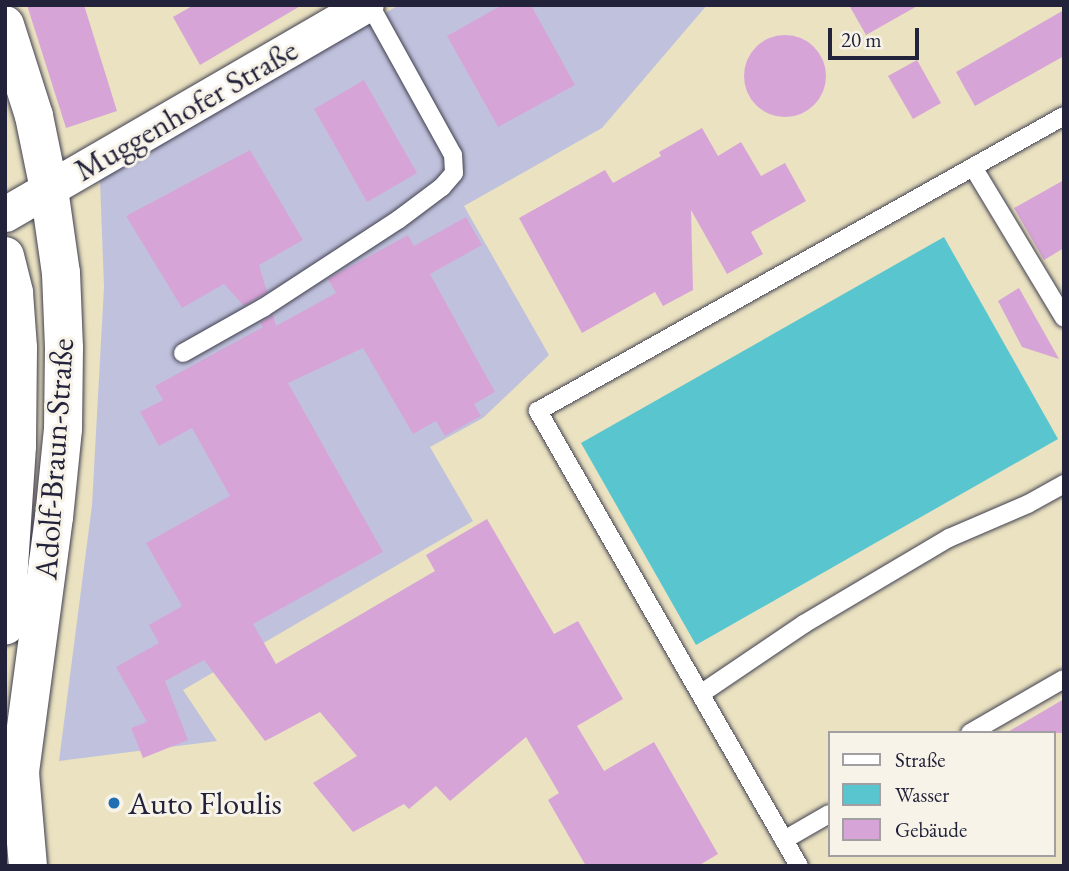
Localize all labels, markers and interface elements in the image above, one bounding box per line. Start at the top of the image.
scale bar [831,14,922,58]
text: 20 m [841,26,882,53]
street label: Muggenhofer Straße [68,31,304,189]
street label: Adolf-Braun-Straße [26,337,82,581]
legend [828,731,1055,857]
text: Straße [895,746,946,773]
text: Wasser [895,781,949,808]
place label: Auto Floulis [128,784,282,822]
marker: Auto Floulis [106,795,122,811]
text: Gebäude [895,816,967,843]

